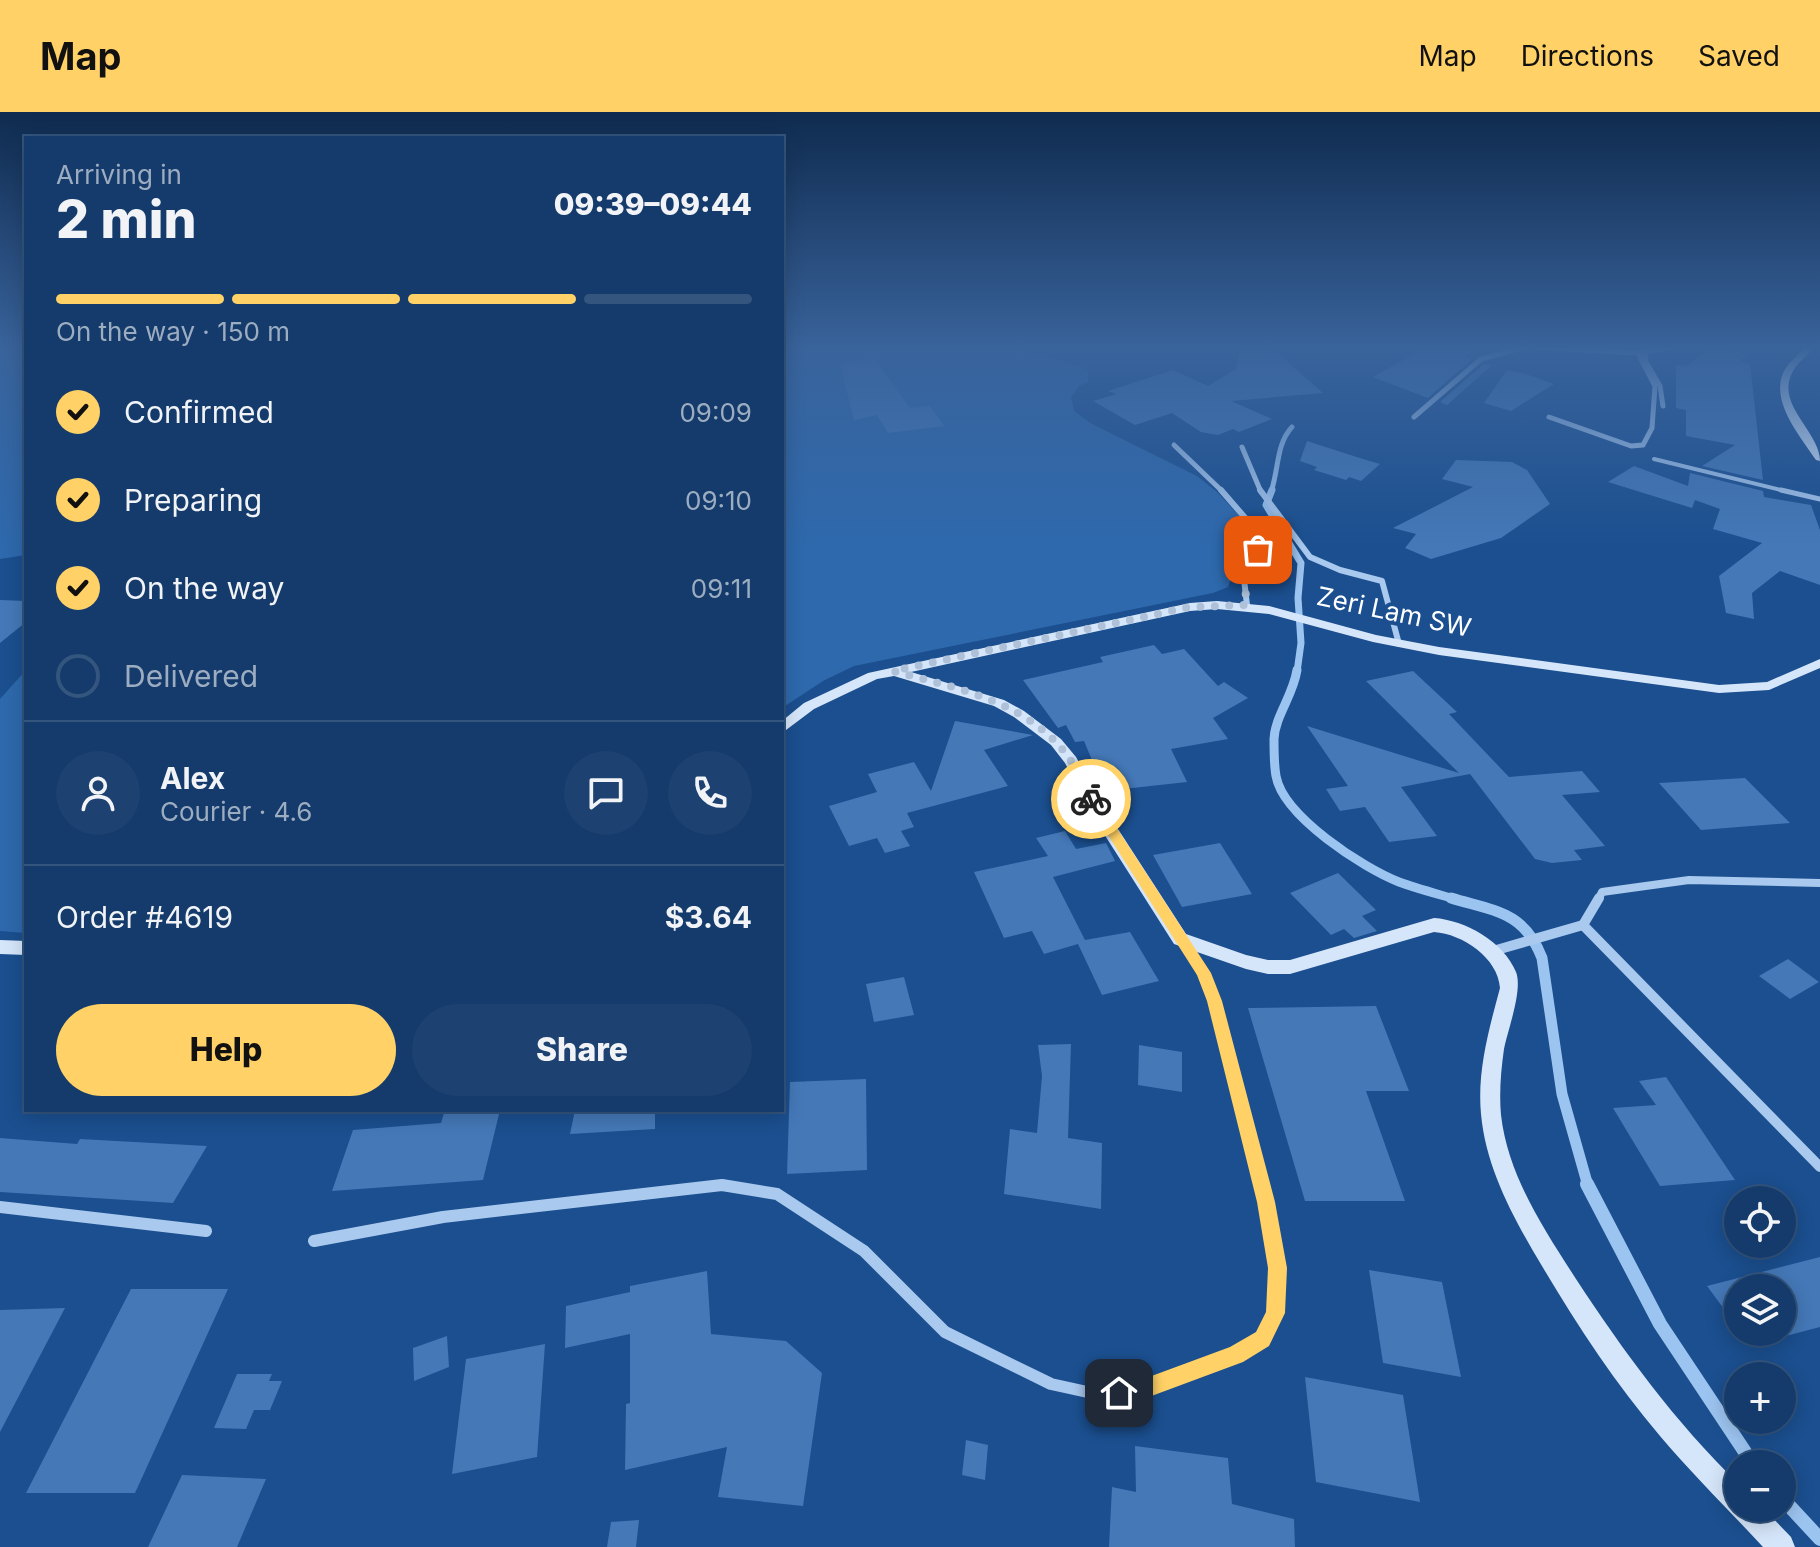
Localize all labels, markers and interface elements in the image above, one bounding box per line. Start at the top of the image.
text: Map [40,33,121,79]
text: Map [1418,39,1477,73]
text: Directions [1521,39,1654,73]
text: Saved [1698,39,1780,73]
text: Arriving in [56,159,182,190]
text: 09:39–09:44 [554,186,752,222]
text: 2 min [56,188,197,251]
text: On the way · 150 m [56,316,290,347]
icon: check [56,390,100,434]
text: Confirmed [124,394,274,430]
text: 09:09 [679,397,752,428]
icon: check [56,478,100,522]
text: Preparing [124,482,262,518]
text: 09:10 [685,485,752,516]
pin [1224,516,1292,584]
icon: bag [1236,528,1280,572]
icon: check [56,566,100,610]
text: On the way [124,570,284,606]
text: 09:11 [691,573,752,604]
street label: Zeri Lam SW [1314,580,1474,643]
text: Delivered [124,658,258,694]
button: person [56,751,140,835]
button: chat [564,751,648,835]
button: phone [668,751,752,835]
courier [1051,759,1131,839]
text: Alex [160,760,225,796]
icon: bike [1069,777,1113,821]
text: Courier · 4.6 [160,796,312,827]
text: Order #4619 [56,899,233,935]
text: $3.64 [665,899,752,935]
button: Help [56,1004,396,1096]
button: Share [412,1004,752,1096]
map controls [1724,1186,1796,1522]
button: locate [1724,1186,1796,1258]
button: layers [1724,1274,1796,1346]
pin [1085,1359,1153,1427]
button: + [1724,1362,1796,1434]
icon: home [1097,1371,1141,1415]
button: − [1724,1450,1796,1522]

